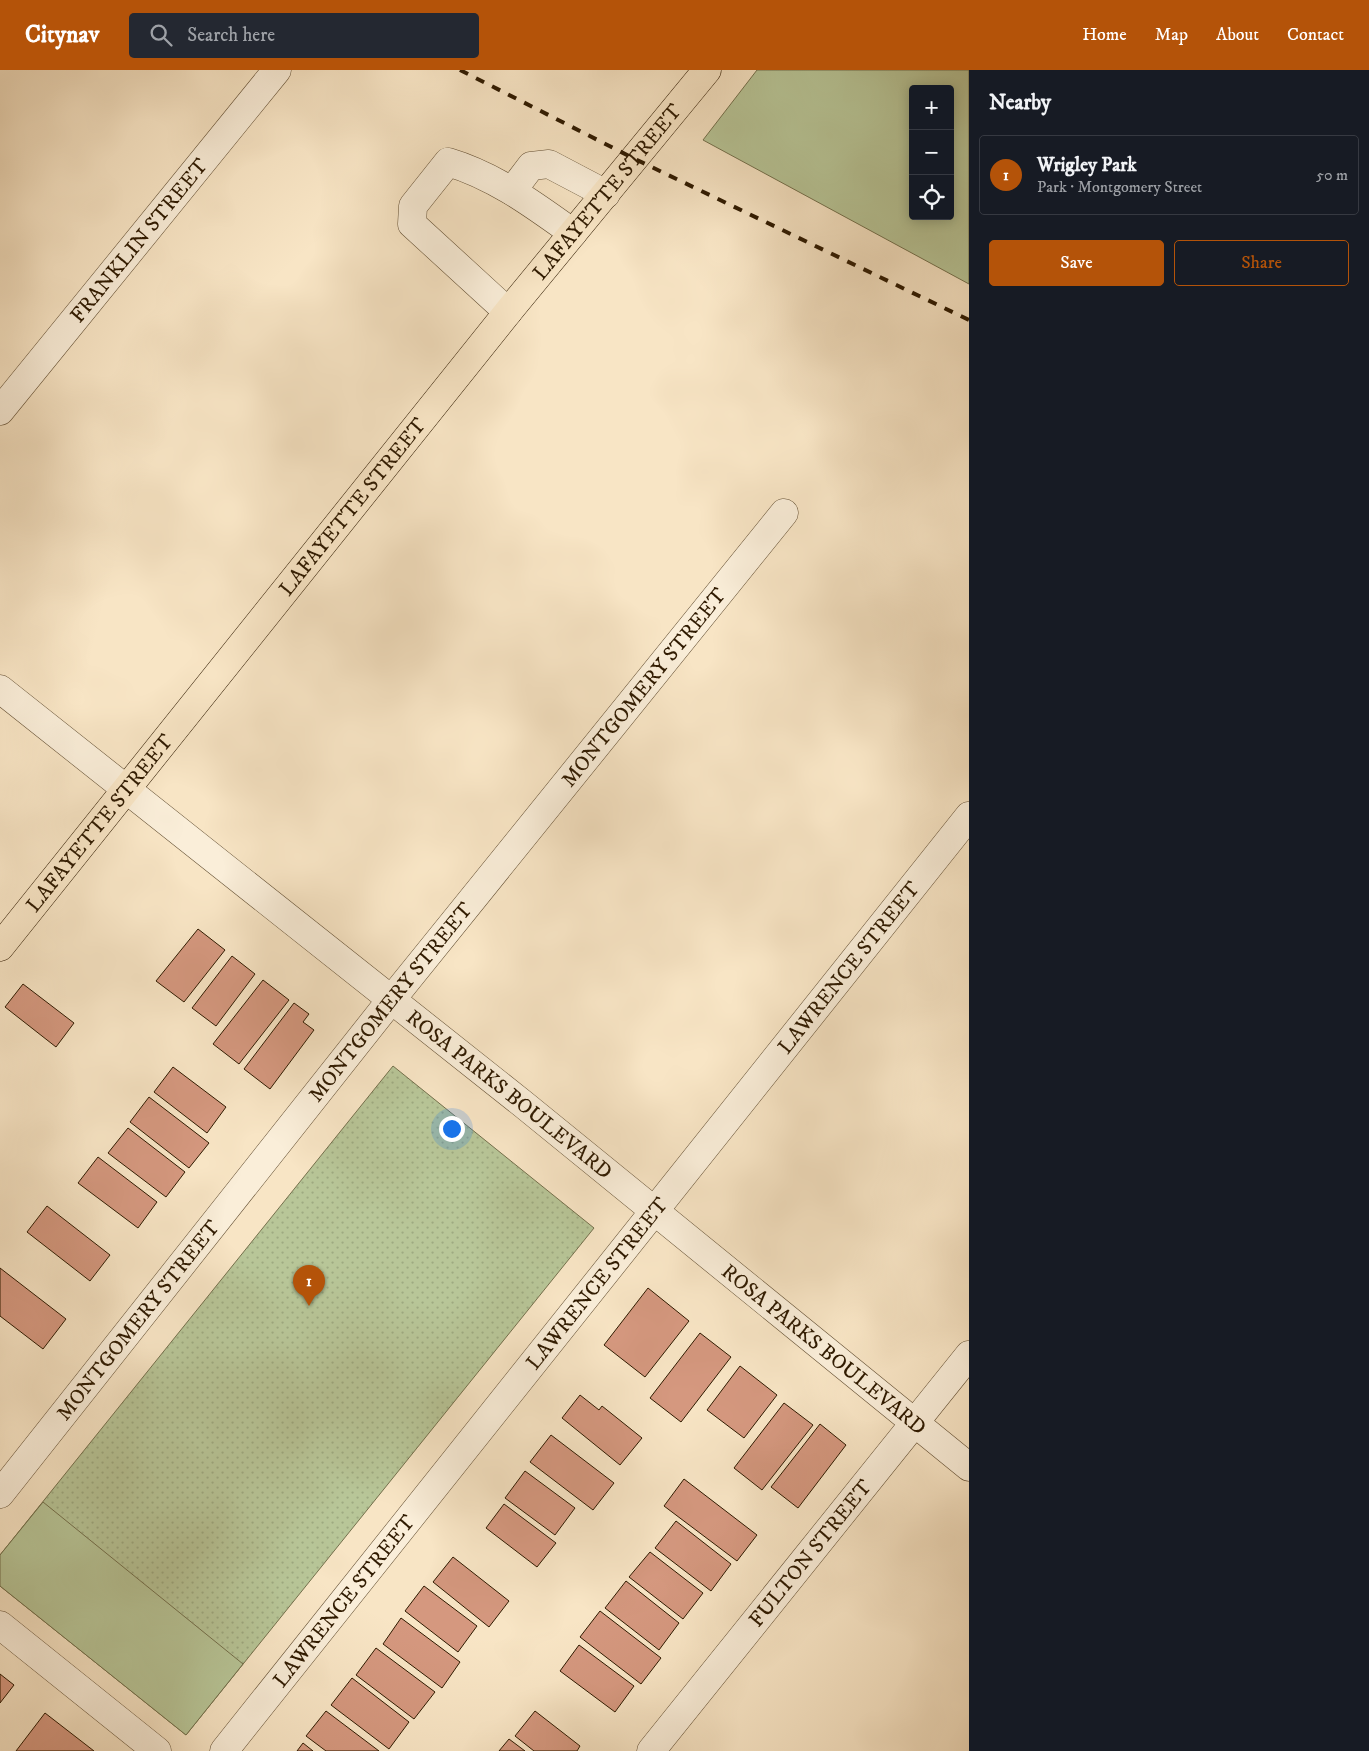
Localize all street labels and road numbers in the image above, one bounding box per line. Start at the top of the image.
street label: LAFAYETTE STREET [528,99,688,286]
street label: FRANKLIN STREET [65,153,214,328]
street label: LAFAYETTE STREET [274,413,432,602]
street label: MONTGOMERY STREET [556,583,732,793]
street label: LAFAYETTE STREET [21,729,179,918]
street label: LAWRENCE STREET [773,876,926,1059]
street label: MONTGOMERY STREET [303,897,479,1108]
street label: ROSA PARKS BOULEVARD [401,1005,617,1185]
street label: LAWRENCE STREET [521,1192,674,1375]
street label: MONTGOMERY STREET [51,1215,226,1426]
street label: ROSA PARKS BOULEVARD [716,1259,931,1441]
street label: FULTON STREET [744,1475,878,1633]
street label: LAWRENCE STREET [268,1510,421,1693]

